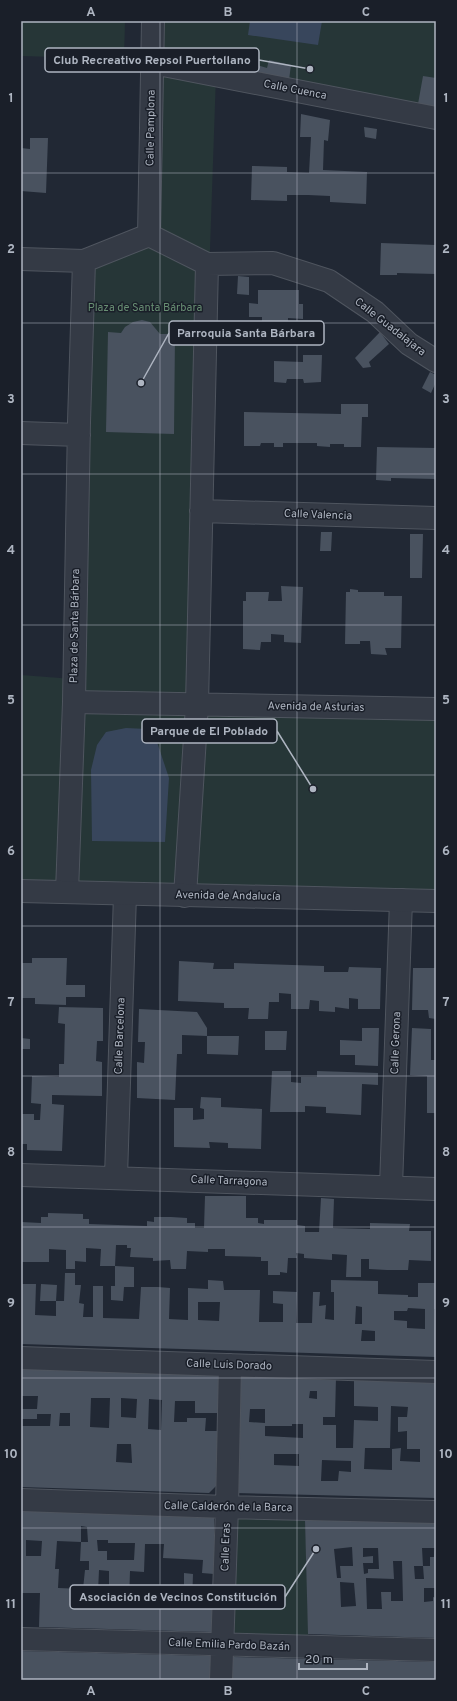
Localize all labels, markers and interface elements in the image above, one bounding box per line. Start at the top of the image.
text: A [86,5,96,21]
text: B [224,5,233,21]
text: C [362,5,370,21]
callout: Club Recreativo Repsol Puertollano [45,48,259,72]
text: Club Recreativo Repsol Puertollano [53,53,251,69]
street label: Calle Cuenca [262,77,328,103]
street label: Calle Pamplona [143,89,159,166]
text: 1 [8,91,14,107]
text: 1 [443,91,449,107]
text: 2 [7,242,15,258]
text: 2 [442,242,450,258]
street label: Calle Guadalajara [352,295,429,359]
park label: Plaza de Santa Bárbara [88,301,202,315]
callout: Parroquia Santa Bárbara [169,321,324,345]
text: Parroquia Santa Bárbara [177,326,315,342]
text: 3 [7,392,15,408]
text: 3 [442,392,450,408]
street label: Calle Valencia [284,507,353,523]
text: 4 [7,543,15,559]
text: 4 [442,543,450,559]
street label: Plaza de Santa Bárbara [67,568,83,683]
text: 5 [7,693,15,709]
text: 5 [442,693,450,709]
street label: Avenida de Asturias [267,699,365,715]
callout: Parque de El Poblado [142,719,277,743]
text: Parque de El Poblado [150,724,268,740]
text: 6 [7,844,15,860]
text: 6 [442,844,450,860]
street label: Avenida de Andalucía [175,888,281,904]
text: 7 [8,995,15,1011]
text: 7 [443,995,450,1011]
street label: Calle Barcelona [112,997,128,1075]
street label: Calle Gerona [388,1011,404,1075]
text: 8 [7,1145,15,1161]
text: 8 [442,1145,450,1161]
street label: Calle Tarragona [190,1173,268,1189]
text: 9 [7,1296,15,1312]
text: 9 [442,1296,450,1312]
street label: Calle Luis Dorado [186,1357,272,1373]
text: 10 [4,1447,18,1463]
text: 10 [439,1447,453,1463]
street label: Calle Calderón de la Barca [164,1499,293,1515]
street label: Calle Eras [218,1522,234,1572]
callout: Asociación de Vecinos Constitución [70,1585,285,1609]
text: Asociación de Vecinos Constitución [79,1590,277,1606]
text: 11 [6,1597,16,1613]
text: 11 [441,1597,451,1613]
street label: Calle Emilia Pardo Bazán [168,1636,290,1654]
scale bar [299,1645,367,1671]
text: 20 m [305,1652,333,1668]
text: A [86,1684,96,1700]
text: B [224,1684,233,1700]
text: C [362,1684,370,1700]

